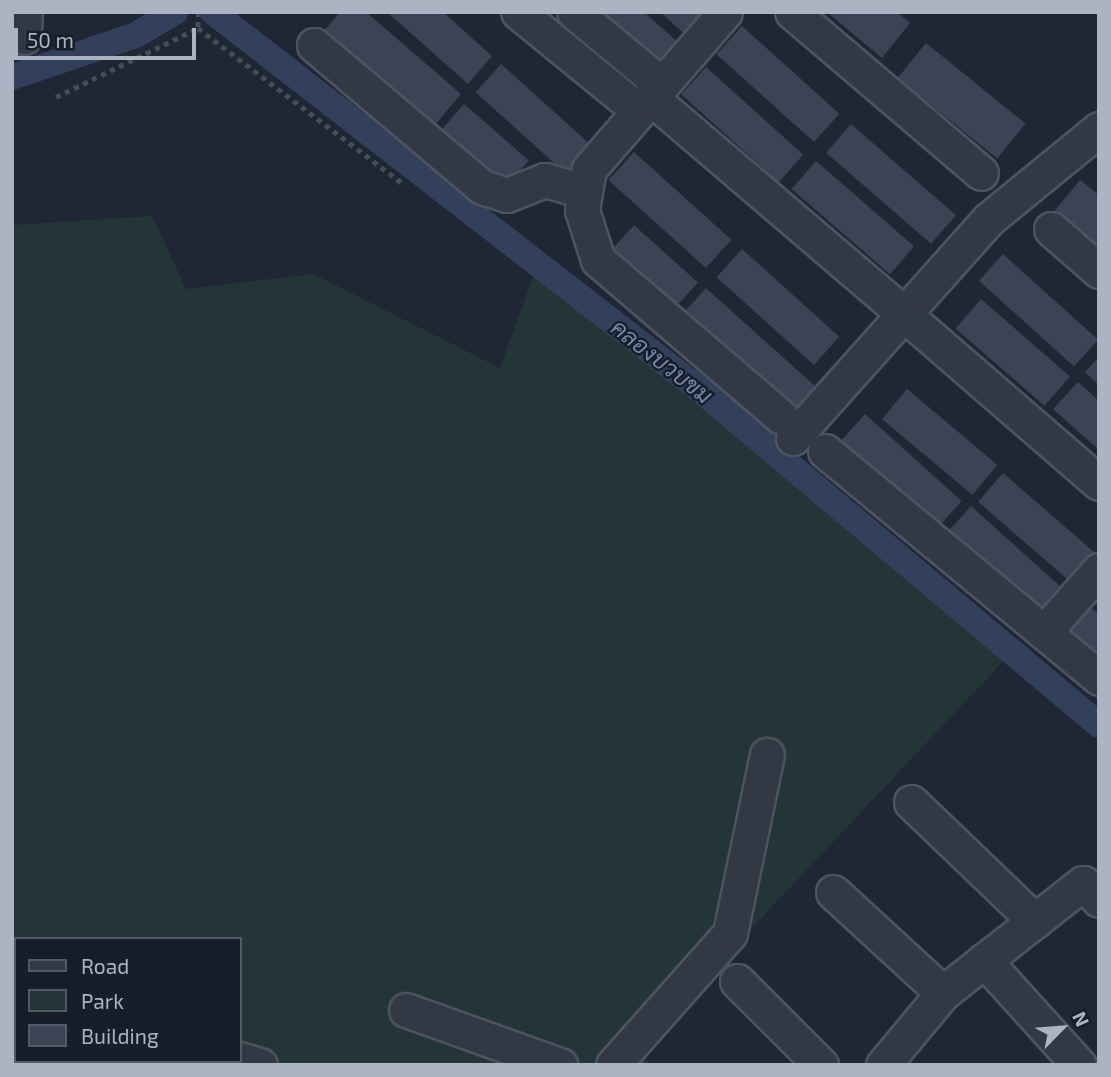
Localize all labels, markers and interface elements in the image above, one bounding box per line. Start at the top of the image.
scale bar [18,14,200,58]
text: 50 m [27,27,74,52]
water label: คลองบวบขม [606,313,718,409]
legend [14,937,242,1063]
text: Road [81,953,129,978]
text: Park [81,988,124,1013]
north arrow [1027,993,1097,1063]
text: N [1068,1008,1095,1030]
text: Building [81,1023,159,1048]

